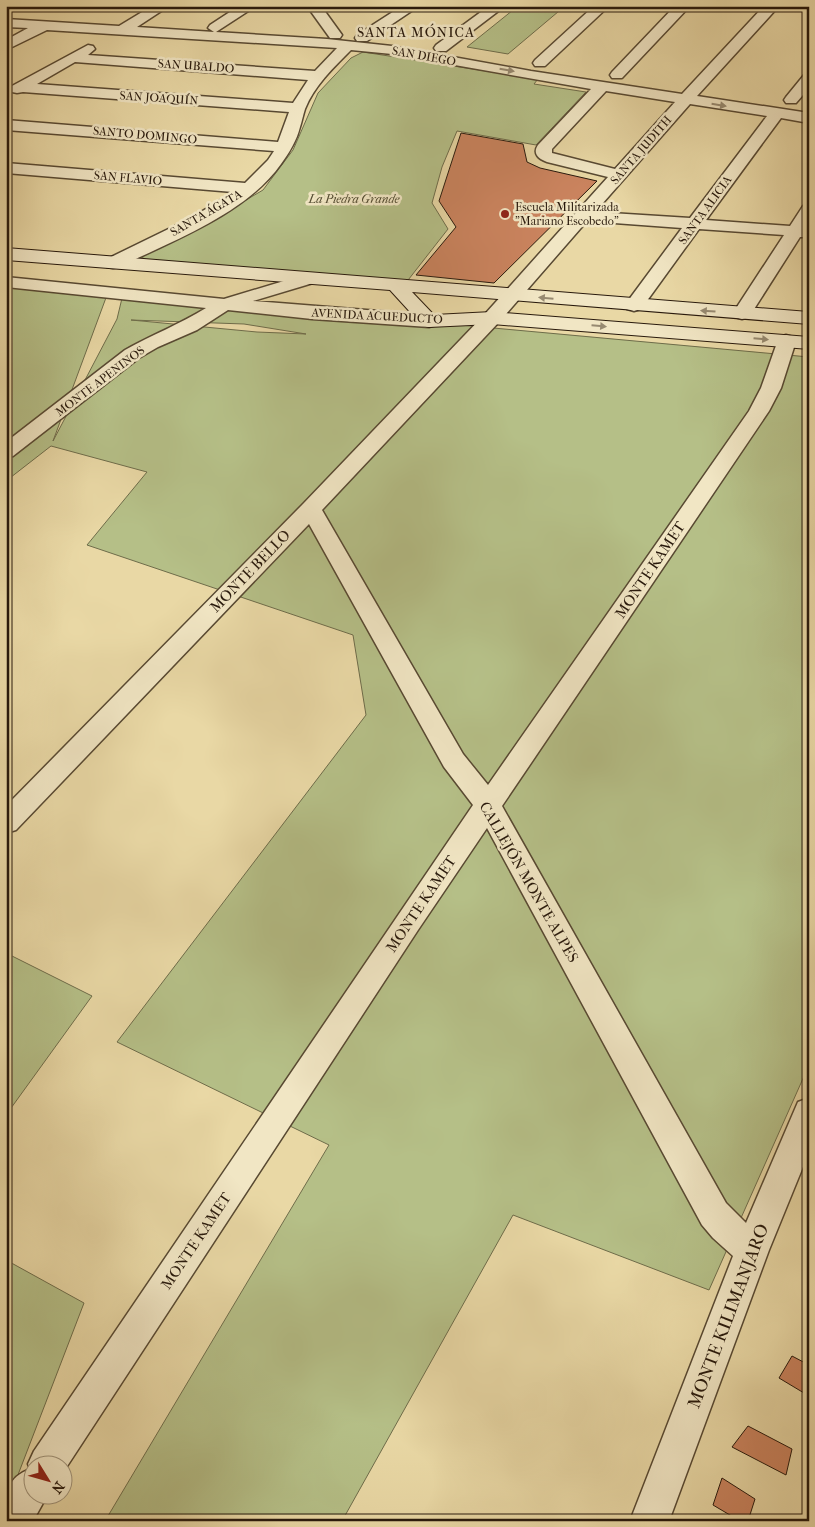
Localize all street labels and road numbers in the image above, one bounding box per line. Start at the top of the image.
street label: SAN DIEGO [391,43,457,69]
street label: SAN UBALDO [157,56,235,76]
street label: SAN JOAQUÍN [119,87,199,108]
street label: SANTA JUDITH [607,112,675,187]
street label: SANTO DOMINGO [92,123,198,147]
street label: SAN FLAVIO [93,168,163,188]
street label: SANTA ALICIA [675,173,735,247]
street label: SANTA ÁGATA [167,186,244,239]
street label: AVENIDA ACUEDUCTO [310,306,443,326]
street label: MONTE APENINOS [53,343,147,419]
street label: MONTE KAMET [611,518,689,622]
street label: MONTE BELLO [206,526,294,616]
street label: CALLEJÓN MONTE ALPES [476,798,583,966]
street label: MONTE KAMET [382,852,460,956]
street label: MONTE KAMET [157,1189,235,1293]
street label: MONTE KILIMANJARO [684,1221,773,1411]

